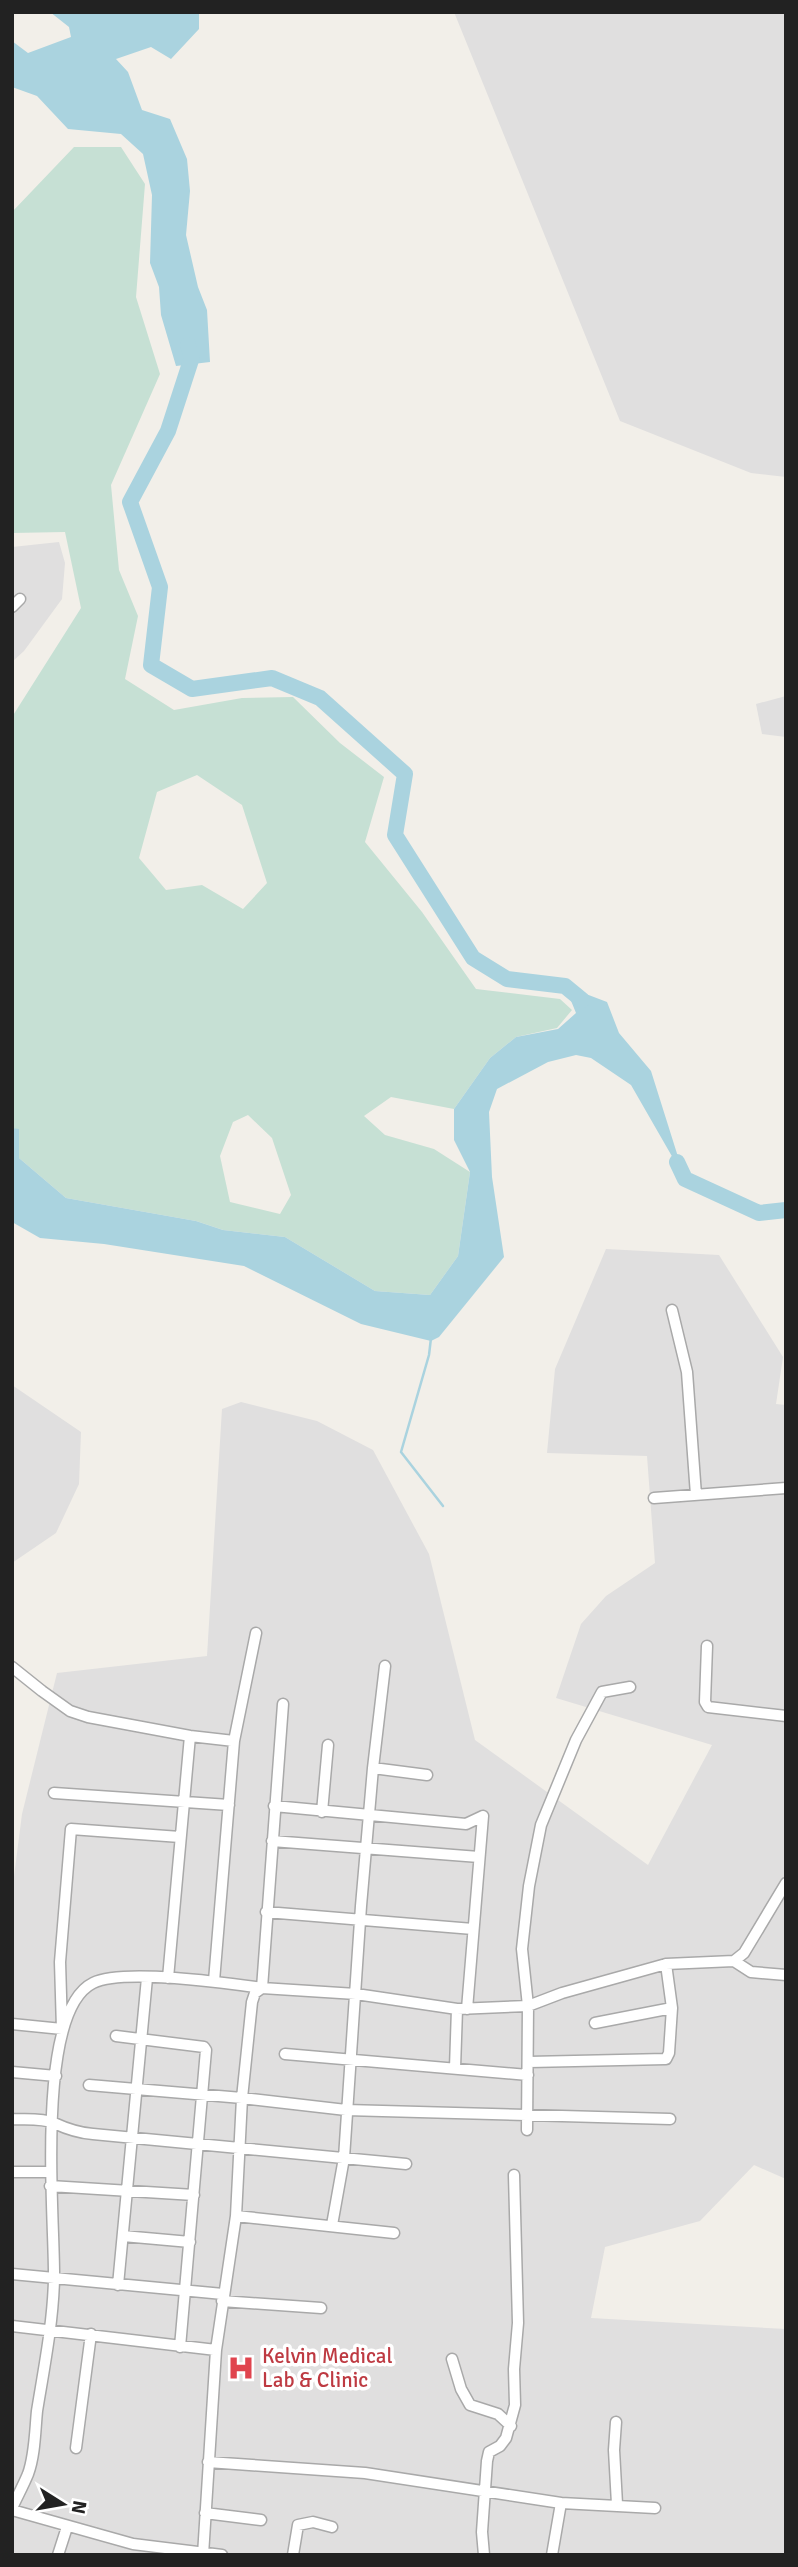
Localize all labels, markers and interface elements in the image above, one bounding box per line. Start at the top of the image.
place label: Kelvin Medical Lab & Clinic [262,2343,393,2393]
hospital icon: Kelvin Medical Lab & Clinic [226,2353,256,2383]
north arrow [28,2469,98,2539]
text: N [66,2498,92,2516]

